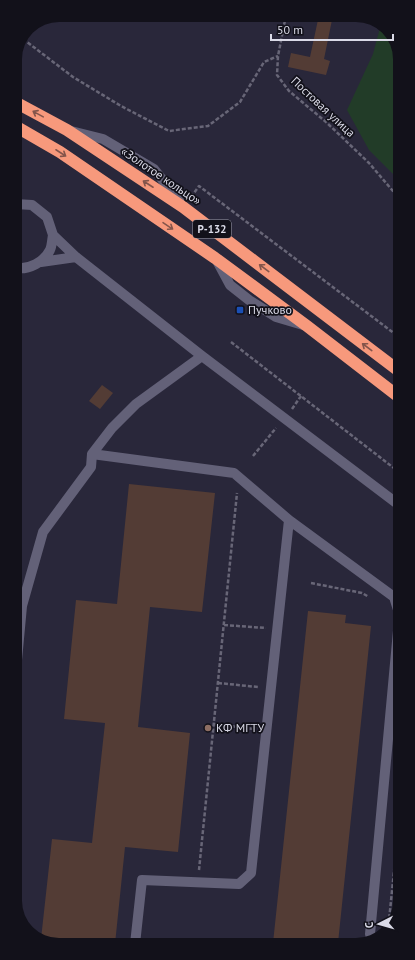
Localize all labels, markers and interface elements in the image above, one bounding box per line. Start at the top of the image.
scale bar [271,16,393,42]
text: 50 m [277,22,303,37]
street label: Постовая улица [288,73,358,140]
one-way arrow [32,110,44,118]
street label: «Золотое кольцо» [118,143,204,208]
one-way arrow [55,149,66,157]
one-way arrow [142,179,154,187]
road number: Р-132 [193,220,231,238]
one-way arrow [162,222,173,230]
one-way arrow [258,264,269,273]
place label: Пучково [248,302,292,317]
marker: Пучково [235,305,245,315]
one-way arrow [362,343,373,351]
place label: КФ МГТУ [216,720,265,735]
marker: КФ МГТУ [203,723,213,733]
north arrow [359,904,399,944]
text: С [362,921,376,929]

